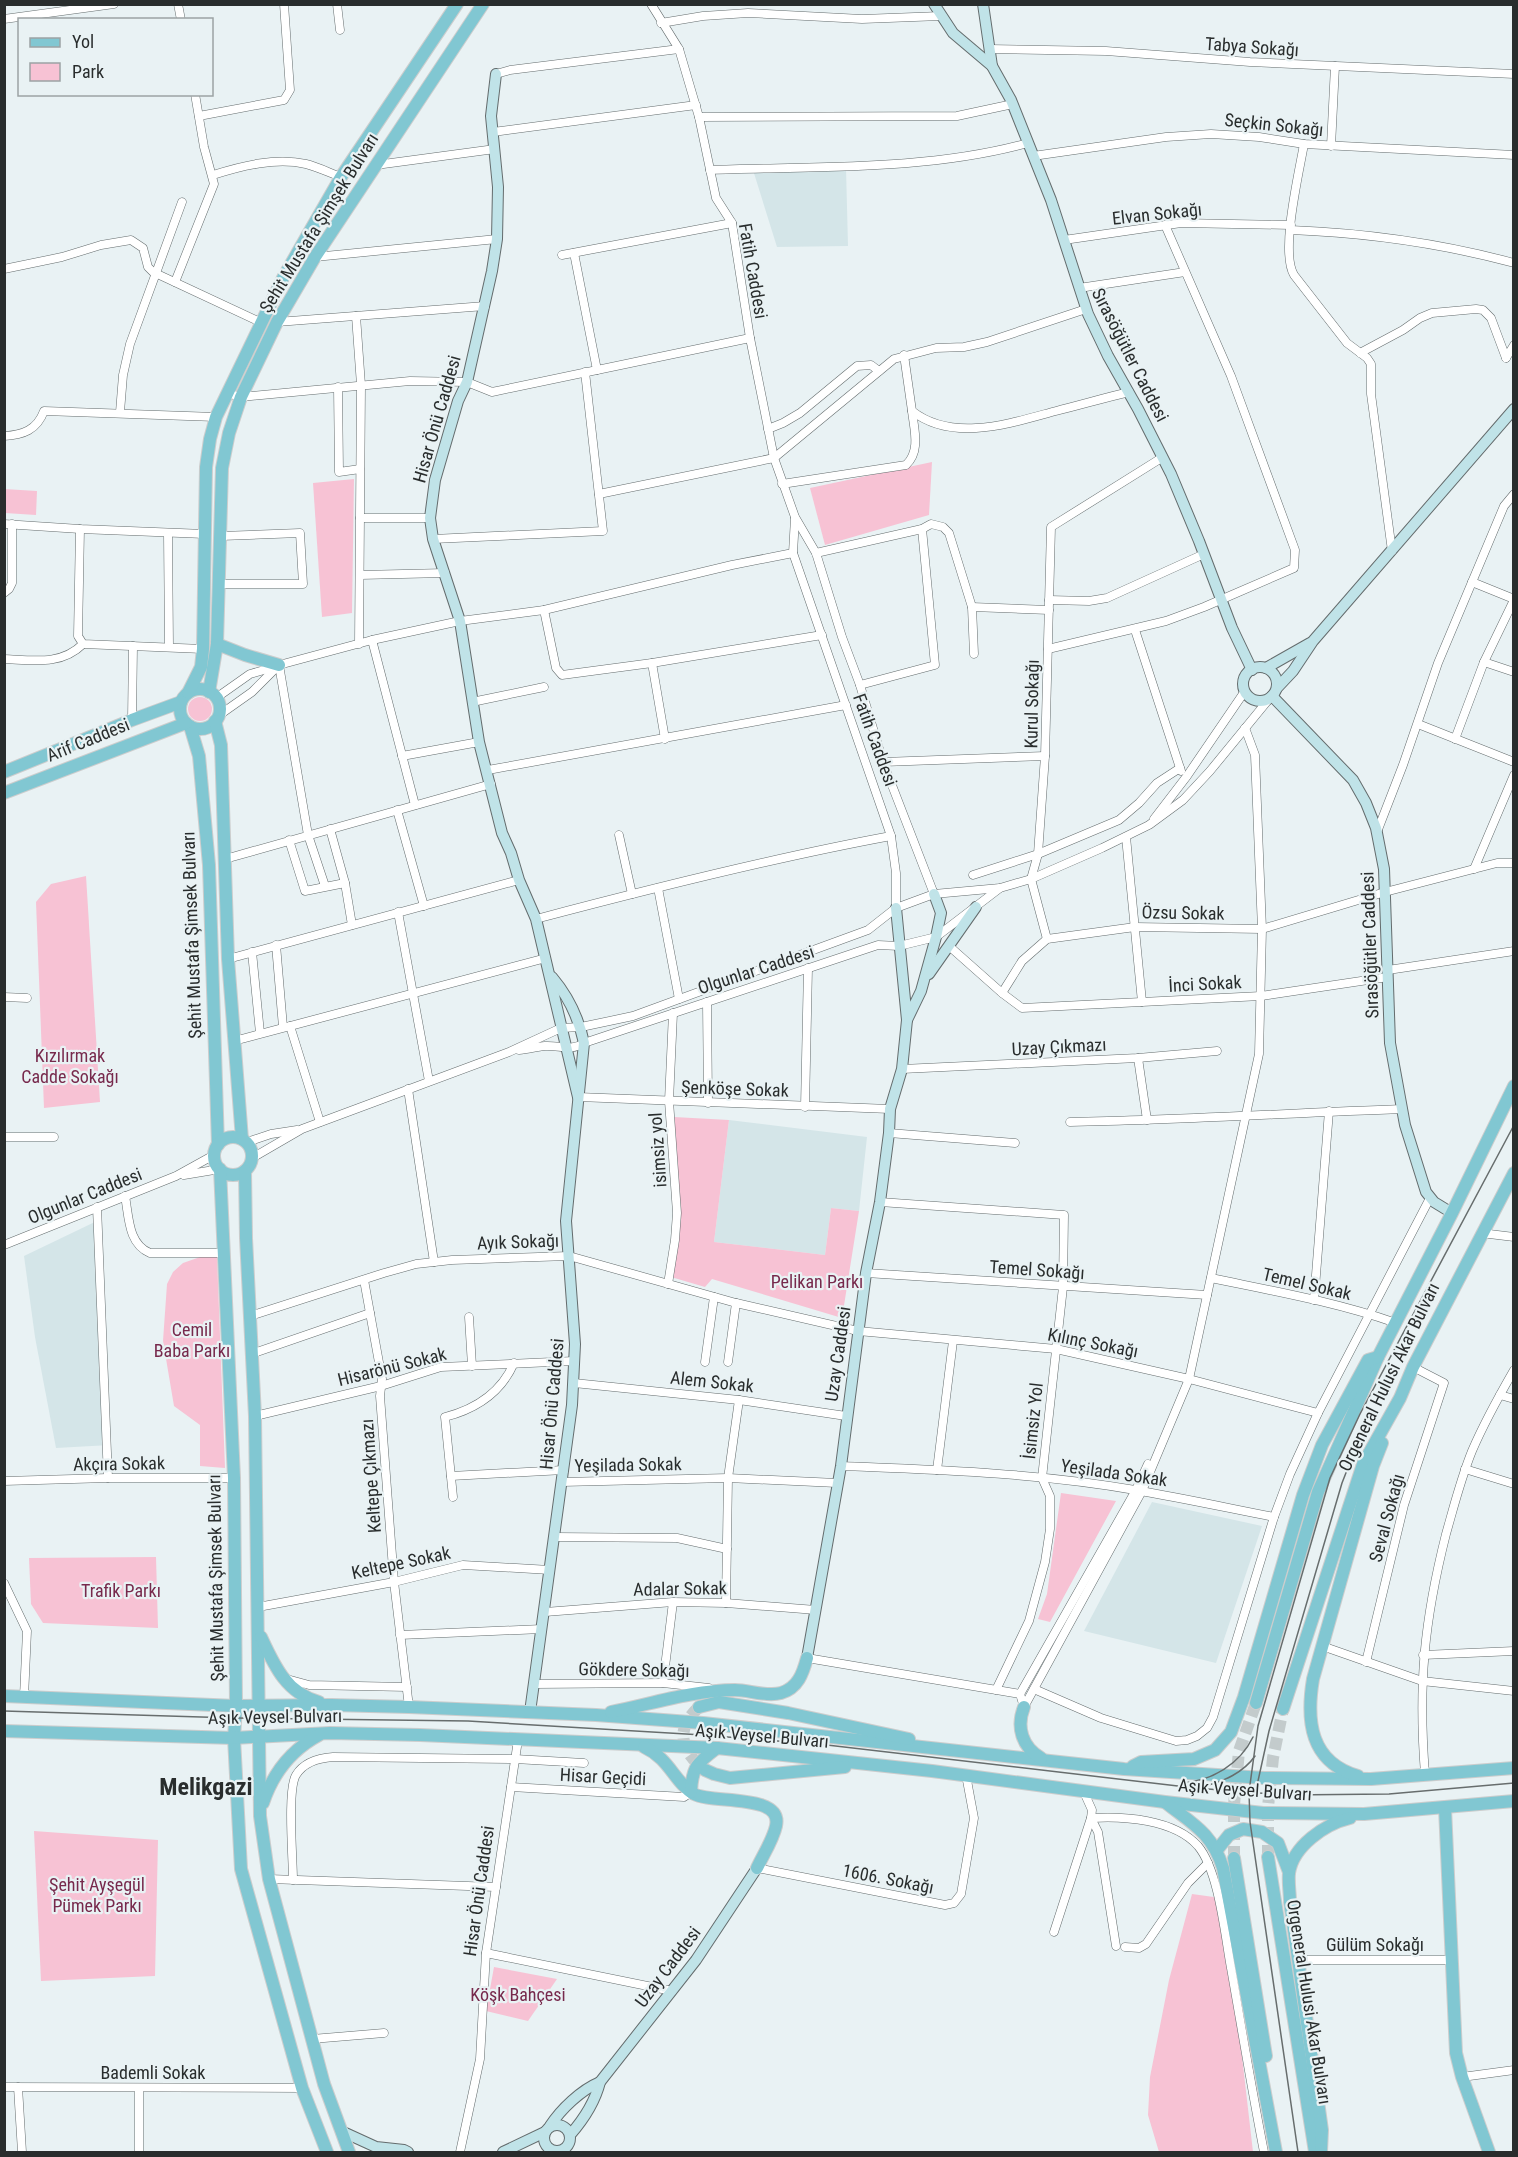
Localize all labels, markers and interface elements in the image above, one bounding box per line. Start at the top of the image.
legend [18,18,213,96]
text: Yol [72,31,94,52]
street label: Tabya Sokağı [1204,33,1300,60]
text: Park [72,61,104,82]
street label: Seçkin Sokağı [1224,109,1325,140]
street label: Şehit Mustafa Şimşek Bulvarı [255,129,382,316]
street label: Elvan Sokağı [1111,198,1203,229]
street label: Fatih Caddesi [735,221,772,320]
street label: Sırasöğütler Caddesi [1088,284,1173,425]
street label: Hisar Önü Caddesi [408,353,465,485]
street label: Kurul Sokağı [1020,659,1043,749]
street label: Fatih Caddesi [849,691,902,789]
street label: Arif Caddesi [43,713,132,766]
street label: Şehit Mustafa Şimsek Bulvarı [177,831,206,1039]
street label: Sırasöğütler Caddesi [1356,871,1383,1019]
street label: Özsu Sokak [1141,901,1225,924]
street label: Olgunlar Caddesi [695,941,817,998]
street label: İnci Sokak [1168,971,1242,996]
street label: Uzay Çıkmazı [1011,1034,1107,1059]
park label: Kızılırmak Cadde Sokağı [21,1045,119,1087]
street label: Şenköşe Sokak [681,1076,789,1101]
street label: isimsiz yol [644,1112,671,1188]
street label: Olgunlar Caddesi [25,1163,145,1228]
street label: Ayık Sokağı [477,1230,559,1253]
street label: Temel Sokağı [989,1256,1085,1283]
street label: Temel Sokak [1261,1263,1354,1304]
park label: Pelikan Parkı [771,1271,863,1292]
street label: Orgeneral Hulusi Akar Bulvarı [1334,1279,1443,1474]
street label: Uzay Caddesi [820,1305,855,1403]
park label: Cemil Baba Parkı [154,1319,230,1361]
street label: Kılınç Sokağı [1046,1323,1140,1362]
street label: Hisar Önü Caddesi [535,1338,568,1470]
street label: Hisarönü Sokak [335,1343,448,1390]
street label: Alem Sokak [669,1367,755,1396]
street label: İsimsiz Yol [1018,1382,1047,1460]
street label: Keltepe Çıkmazı [356,1418,385,1534]
street label: Akçıra Sokak [73,1452,165,1475]
street label: Yeşilada Sokak [574,1453,682,1476]
street label: Yeşilada Sokak [1059,1455,1169,1490]
street label: Seval Sokağı [1365,1472,1408,1564]
street label: Şehit Mustafa Şimsek Bulvarı [203,1474,228,1682]
street label: Keltepe Sokak [350,1542,452,1583]
street label: Adalar Sokak [633,1577,727,1600]
park label: Trafik Parkı [81,1580,161,1601]
street label: Gökdere Sokağı [578,1658,690,1681]
street label: Aşık Veysel Bulvarı [208,1705,342,1728]
street label: Aşık Veysel Bulvarı [694,1719,830,1752]
street label: Hisar Geçidi [559,1764,647,1789]
district label: Melikgazi [159,1773,253,1801]
street label: Aşık Veysel Bulvarı [1177,1774,1313,1805]
street label: Hisar Önü Caddesi [459,1824,498,1958]
street label: 1606. Sokağı [841,1859,936,1898]
park label: Şehit Ayşegül Pümek Parkı [49,1874,145,1916]
street label: Orgeneral Hulusi Akar Bulvarı [1283,1898,1336,2106]
street label: Uzay Caddesi [630,1922,705,2011]
street label: Gülüm Sokağı [1326,1934,1424,1955]
park label: Köşk Bahçesi [470,1984,566,2005]
street label: Bademli Sokak [101,2062,205,2083]

